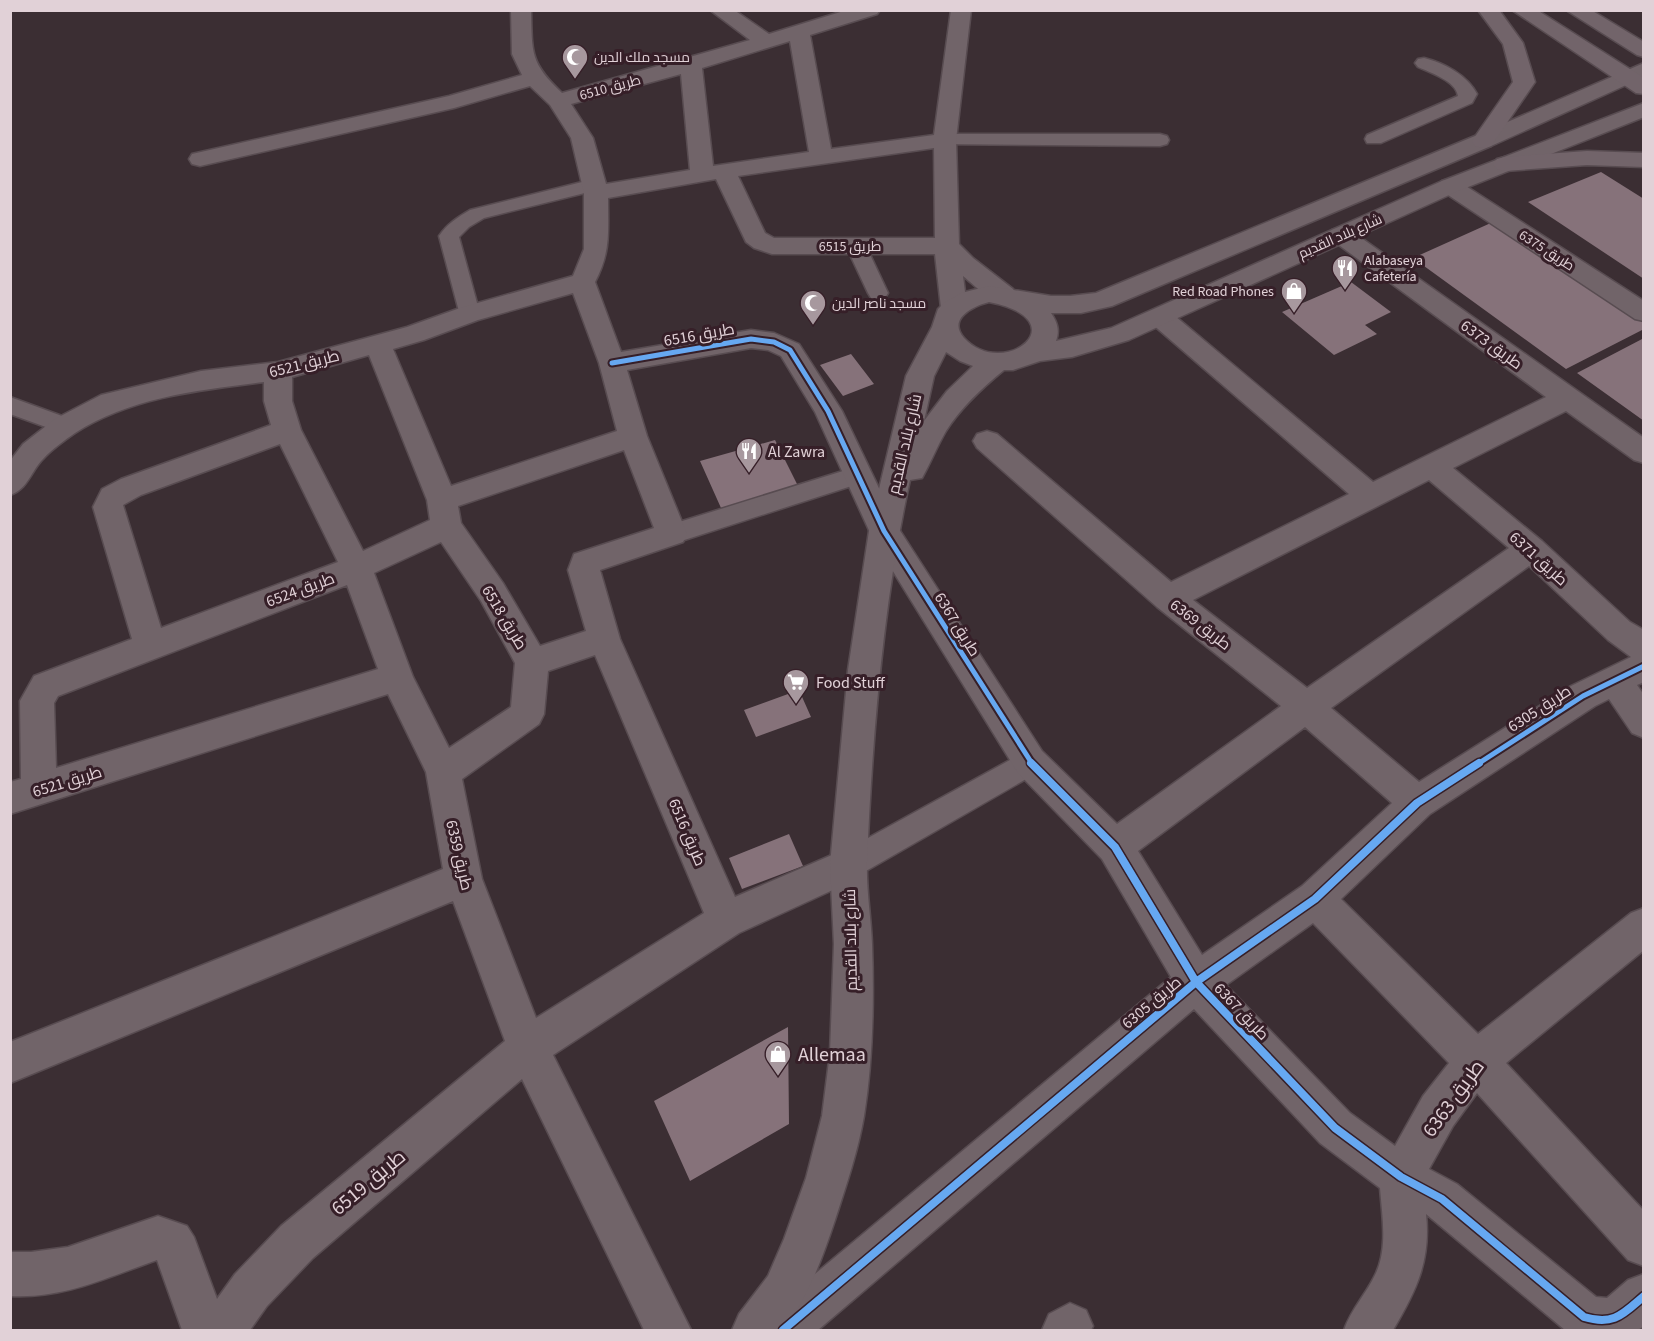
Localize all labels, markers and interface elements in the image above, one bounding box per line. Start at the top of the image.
mosque icon: مسجد ملك الدين [560,42,590,80]
place label: مسجد ملك الدين [594,48,690,68]
street label: طريق 6510 [577,70,643,106]
street label: شارع بلاد القديم [1295,210,1385,264]
street label: طريق 6375 [1515,225,1578,276]
street label: طريق 6515 [819,237,881,257]
place label: Alabaseya Cafetería [1364,251,1423,287]
restaurant icon: Alabaseya Cafetería [1330,253,1360,291]
shop icon: Red Road Phones [1279,276,1309,314]
place label: Red Road Phones [1172,282,1274,302]
mosque icon: مسجد ناصر الدين [798,288,828,326]
place label: مسجد ناصر الدين [832,294,926,314]
street label: طريق 6373 [1456,315,1527,375]
street label: طريق 6516 [662,318,736,352]
street label: طريق 6521 [267,345,342,383]
street label: شارع بلاد القديم [883,392,927,497]
restaurant icon: Al Zawra [734,436,764,474]
place label: Al Zawra [768,441,825,463]
street label: طريق 6371 [1504,527,1572,591]
street label: طريق 6524 [263,567,338,613]
street label: طريق 6518 [476,581,532,654]
street label: طريق 6367 [929,588,985,661]
street label: طريق 6369 [1165,594,1235,655]
supermarket icon: Food Stuff [781,667,811,705]
place label: Food Stuff [816,672,885,694]
street label: طريق 6305 [1504,680,1576,738]
street label: طريق 6521 [30,761,105,803]
street label: طريق 6516 [663,795,711,870]
street label: طريق 6359 [440,818,478,893]
street label: شارع بلاد القديم [839,889,863,991]
street label: طريق 6305 [1117,971,1186,1034]
street label: طريق 6367 [1209,978,1274,1045]
shop icon: Allemaa [763,1039,793,1077]
place label: Allemaa [798,1041,866,1069]
street label: طريق 6363 [1416,1054,1491,1143]
street label: طريق 6519 [325,1143,412,1222]

